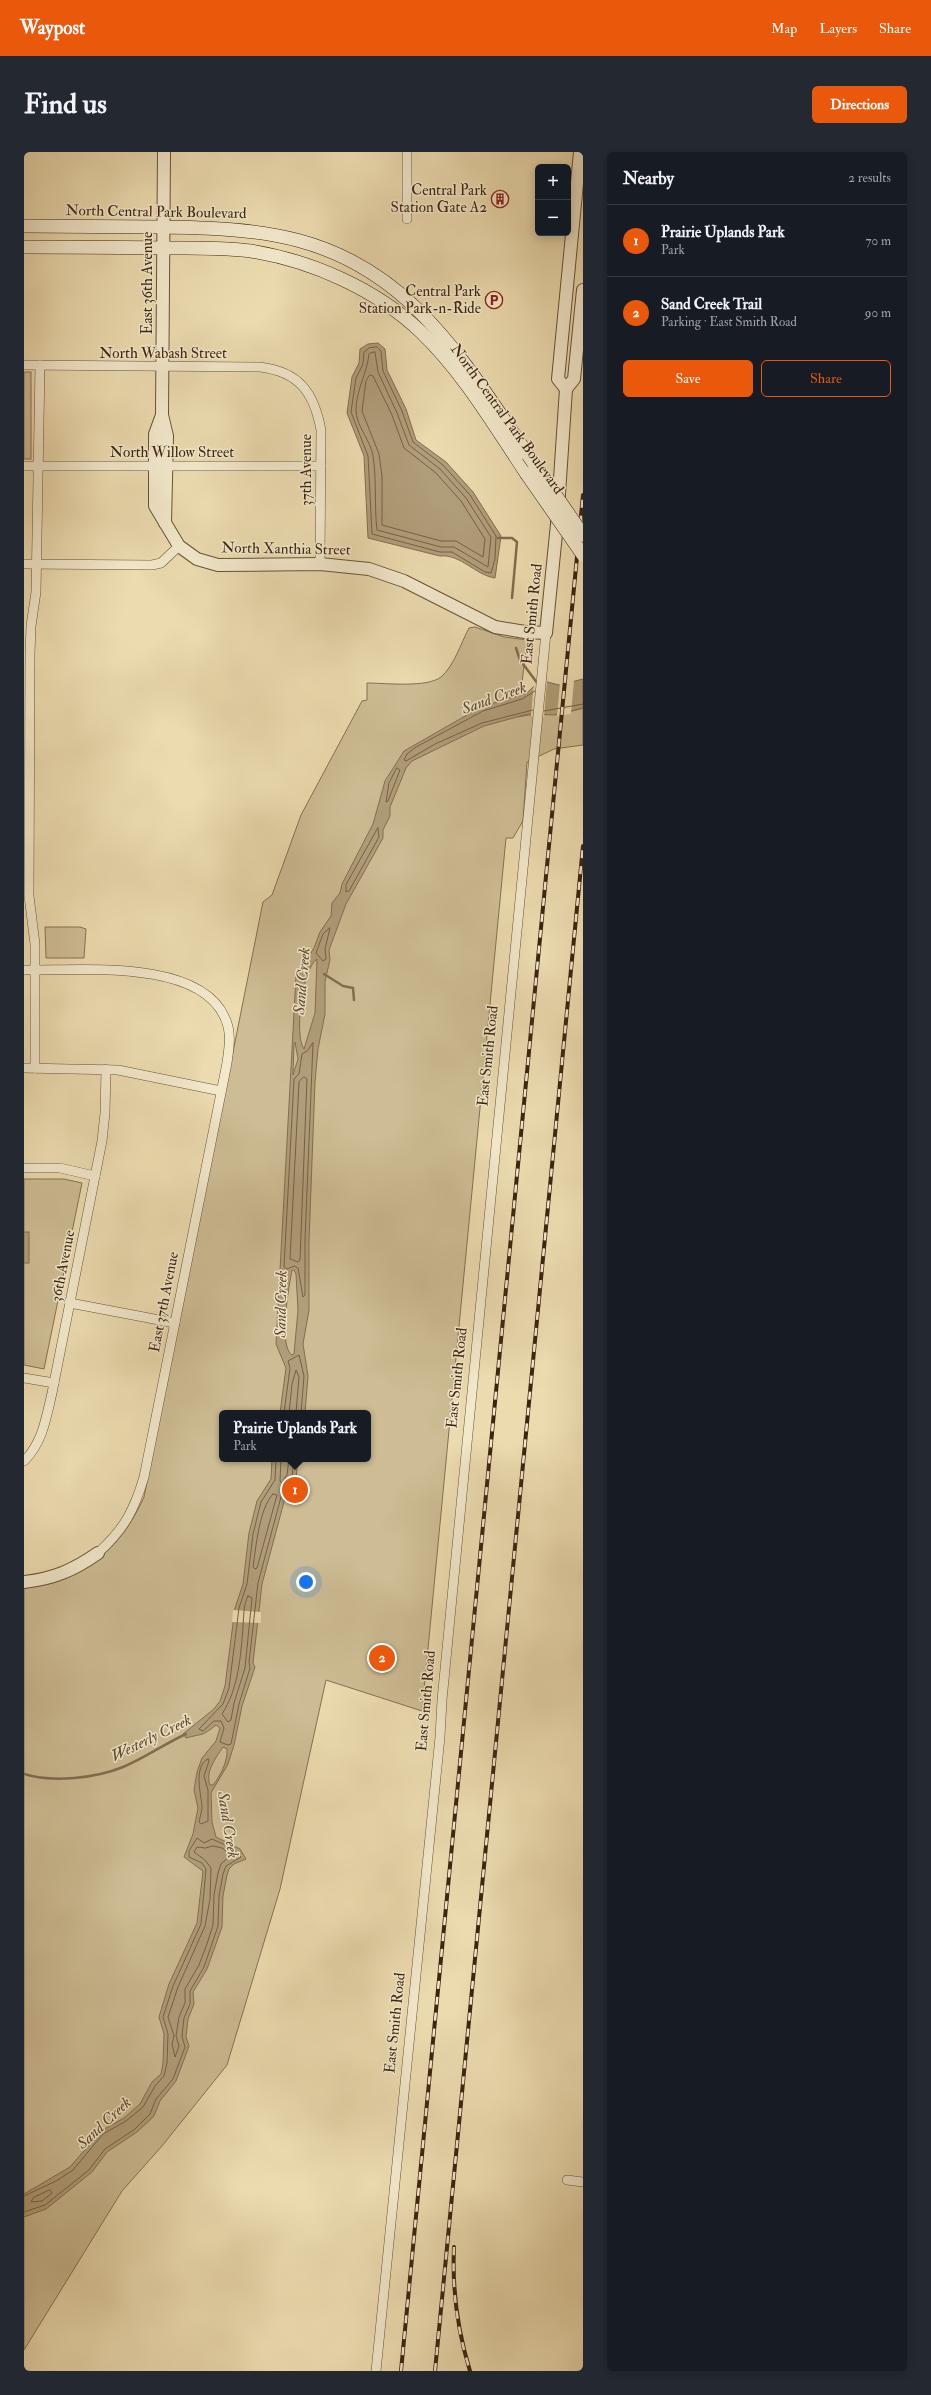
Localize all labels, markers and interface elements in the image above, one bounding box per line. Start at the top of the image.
text: Waypost [20,16,85,40]
text: Map [771,20,797,37]
text: Layers [819,20,857,37]
text: Share [879,20,911,37]
button: Directions [812,86,907,123]
text: Find us [24,87,107,122]
map controls [535,164,571,236]
button: + [535,164,571,200]
text: Nearby [623,168,674,189]
text: 2 results [848,170,891,186]
place label: Central Park Station Gate A2 [391,181,487,217]
building icon: Central Park Station Gate A2 [490,189,510,209]
button: − [535,200,571,236]
street label: North Central Park Boulevard [65,201,247,223]
text: Prairie Uplands Park [661,223,785,242]
street label: East 36th Avenue [138,232,157,334]
text: 1 [634,233,638,249]
text: 70 m [866,233,891,249]
text: Park [661,242,685,258]
place label: Central Park Station Park-n-Ride [359,282,481,318]
parking icon: Central Park Station Park-n-Ride [484,290,504,310]
text: Sand Creek Trail [661,295,762,314]
text: 2 [633,305,639,321]
text: 90 m [865,305,891,321]
text: Parking · East Smith Road [661,314,797,330]
street label: North Central Park Boulevard [446,340,568,498]
street label: North Wabash Street [99,344,227,363]
button: Save [623,360,753,397]
button: Share [761,360,891,397]
street label: 37th Avenue [297,434,316,506]
street label: North Willow Street [110,443,234,462]
street label: North Xanthia Street [221,538,351,560]
street label: East Smith Road [517,562,547,665]
water label: Sand Creek [458,677,529,719]
water label: Sand Creek [289,946,315,1016]
street label: East Smith Road [473,1004,503,1107]
street label: 36th Avenue [47,1229,79,1303]
street label: East 37th Avenue [145,1250,183,1354]
water label: Sand Creek [270,1270,292,1339]
street label: East Smith Road [442,1326,472,1429]
popup [219,1410,371,1462]
text: Prairie Uplands Park [233,1419,357,1438]
text: Park [233,1438,257,1454]
pin: 1 [282,1475,308,1505]
your location [296,1572,316,1592]
pin: 2 [369,1643,395,1673]
street label: East Smith Road [412,1649,440,1752]
water label: Westerly Creek [107,1710,195,1766]
water label: Sand Creek [213,1789,243,1860]
street label: East Smith Road [380,1971,410,2074]
water label: Sand Creek [72,2092,136,2154]

